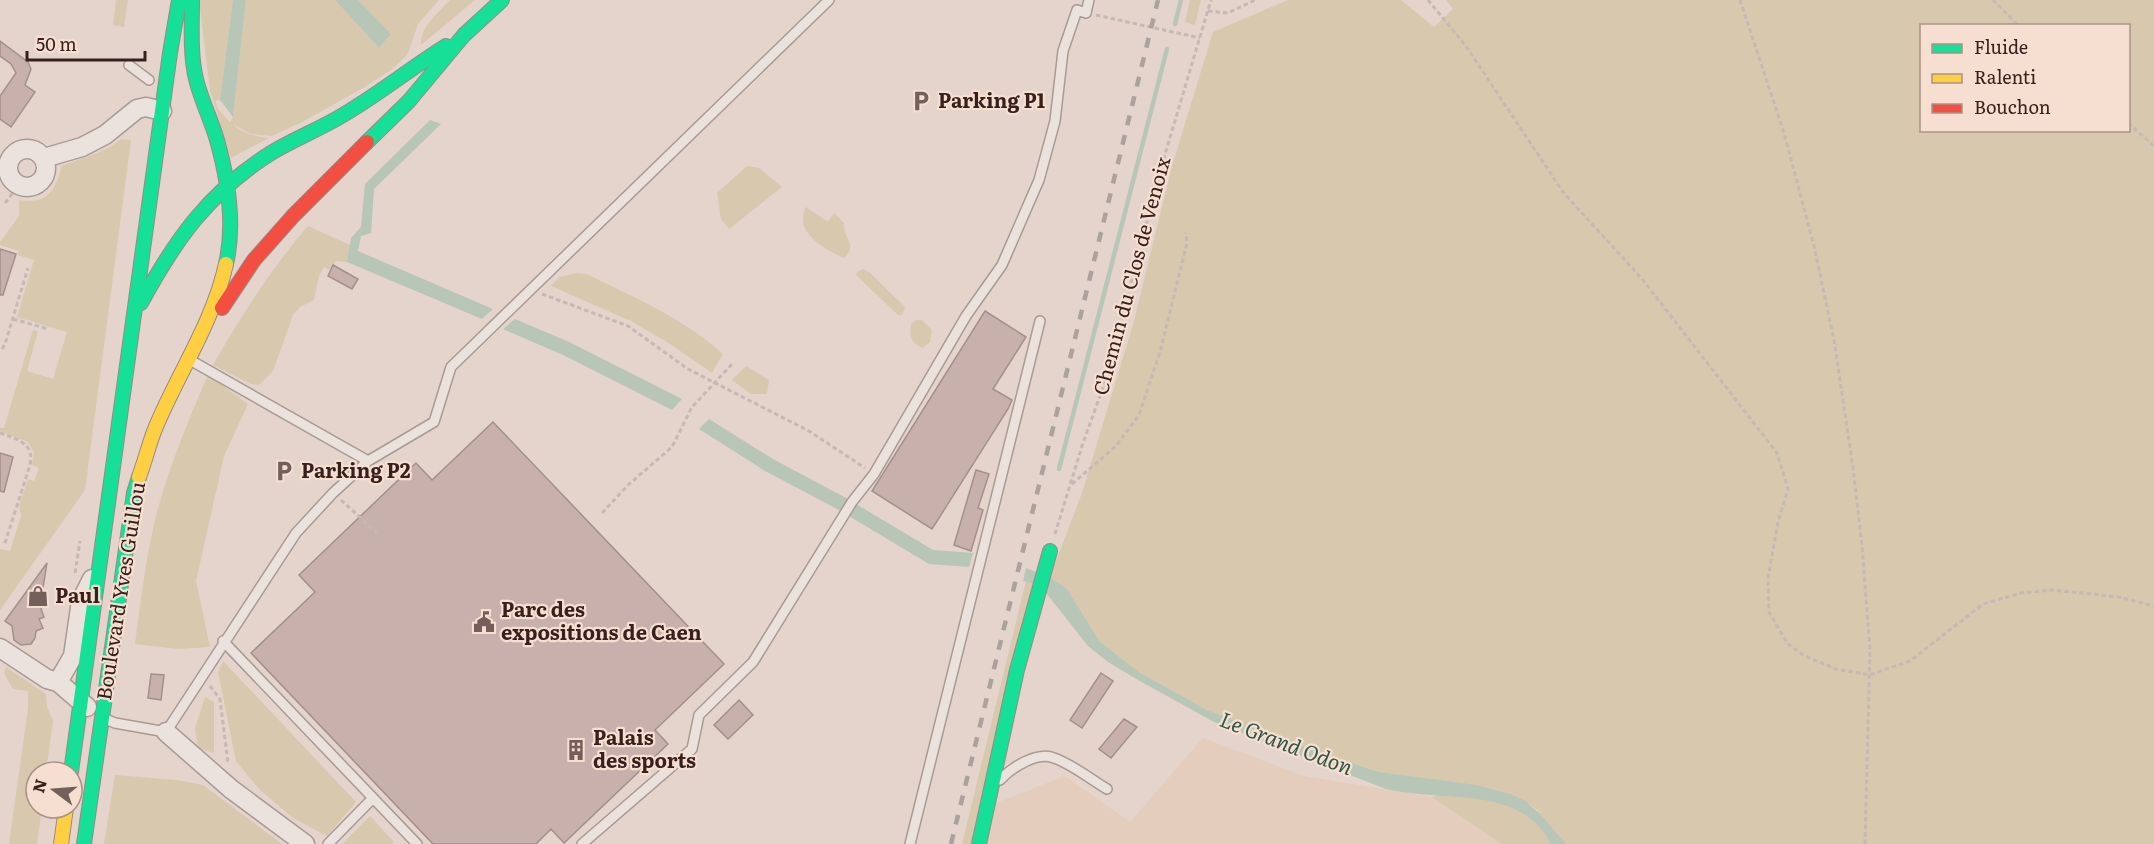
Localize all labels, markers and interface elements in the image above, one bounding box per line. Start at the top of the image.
scale bar [27,24,146,62]
legend [1920,24,2130,132]
text: 50 m [36,30,77,57]
text: Fluide [1974,33,2028,60]
text: Ralenti [1974,63,2036,90]
place label: Parking P1 [938,84,1045,114]
parking icon: Parking P1 [909,89,933,113]
text: Bouchon [1974,93,2051,120]
street label: Chemin du Clos de Venoix [1084,152,1177,398]
place label: Parking P2 [301,454,411,484]
parking icon: Parking P2 [272,459,296,483]
street label: Boulevard Yves Guillou [87,479,151,702]
place label: Paul [55,579,100,609]
shop icon: Paul [26,584,50,608]
place label: Parc des expositions de Caen [501,593,702,646]
public building icon: Parc des expositions de Caen [472,610,496,634]
water label: Le Grand Odon [1216,702,1358,781]
place label: Palais des sports [593,721,696,774]
building icon: Palais des sports [564,738,588,762]
north arrow [24,760,84,820]
text: N [25,776,52,795]

